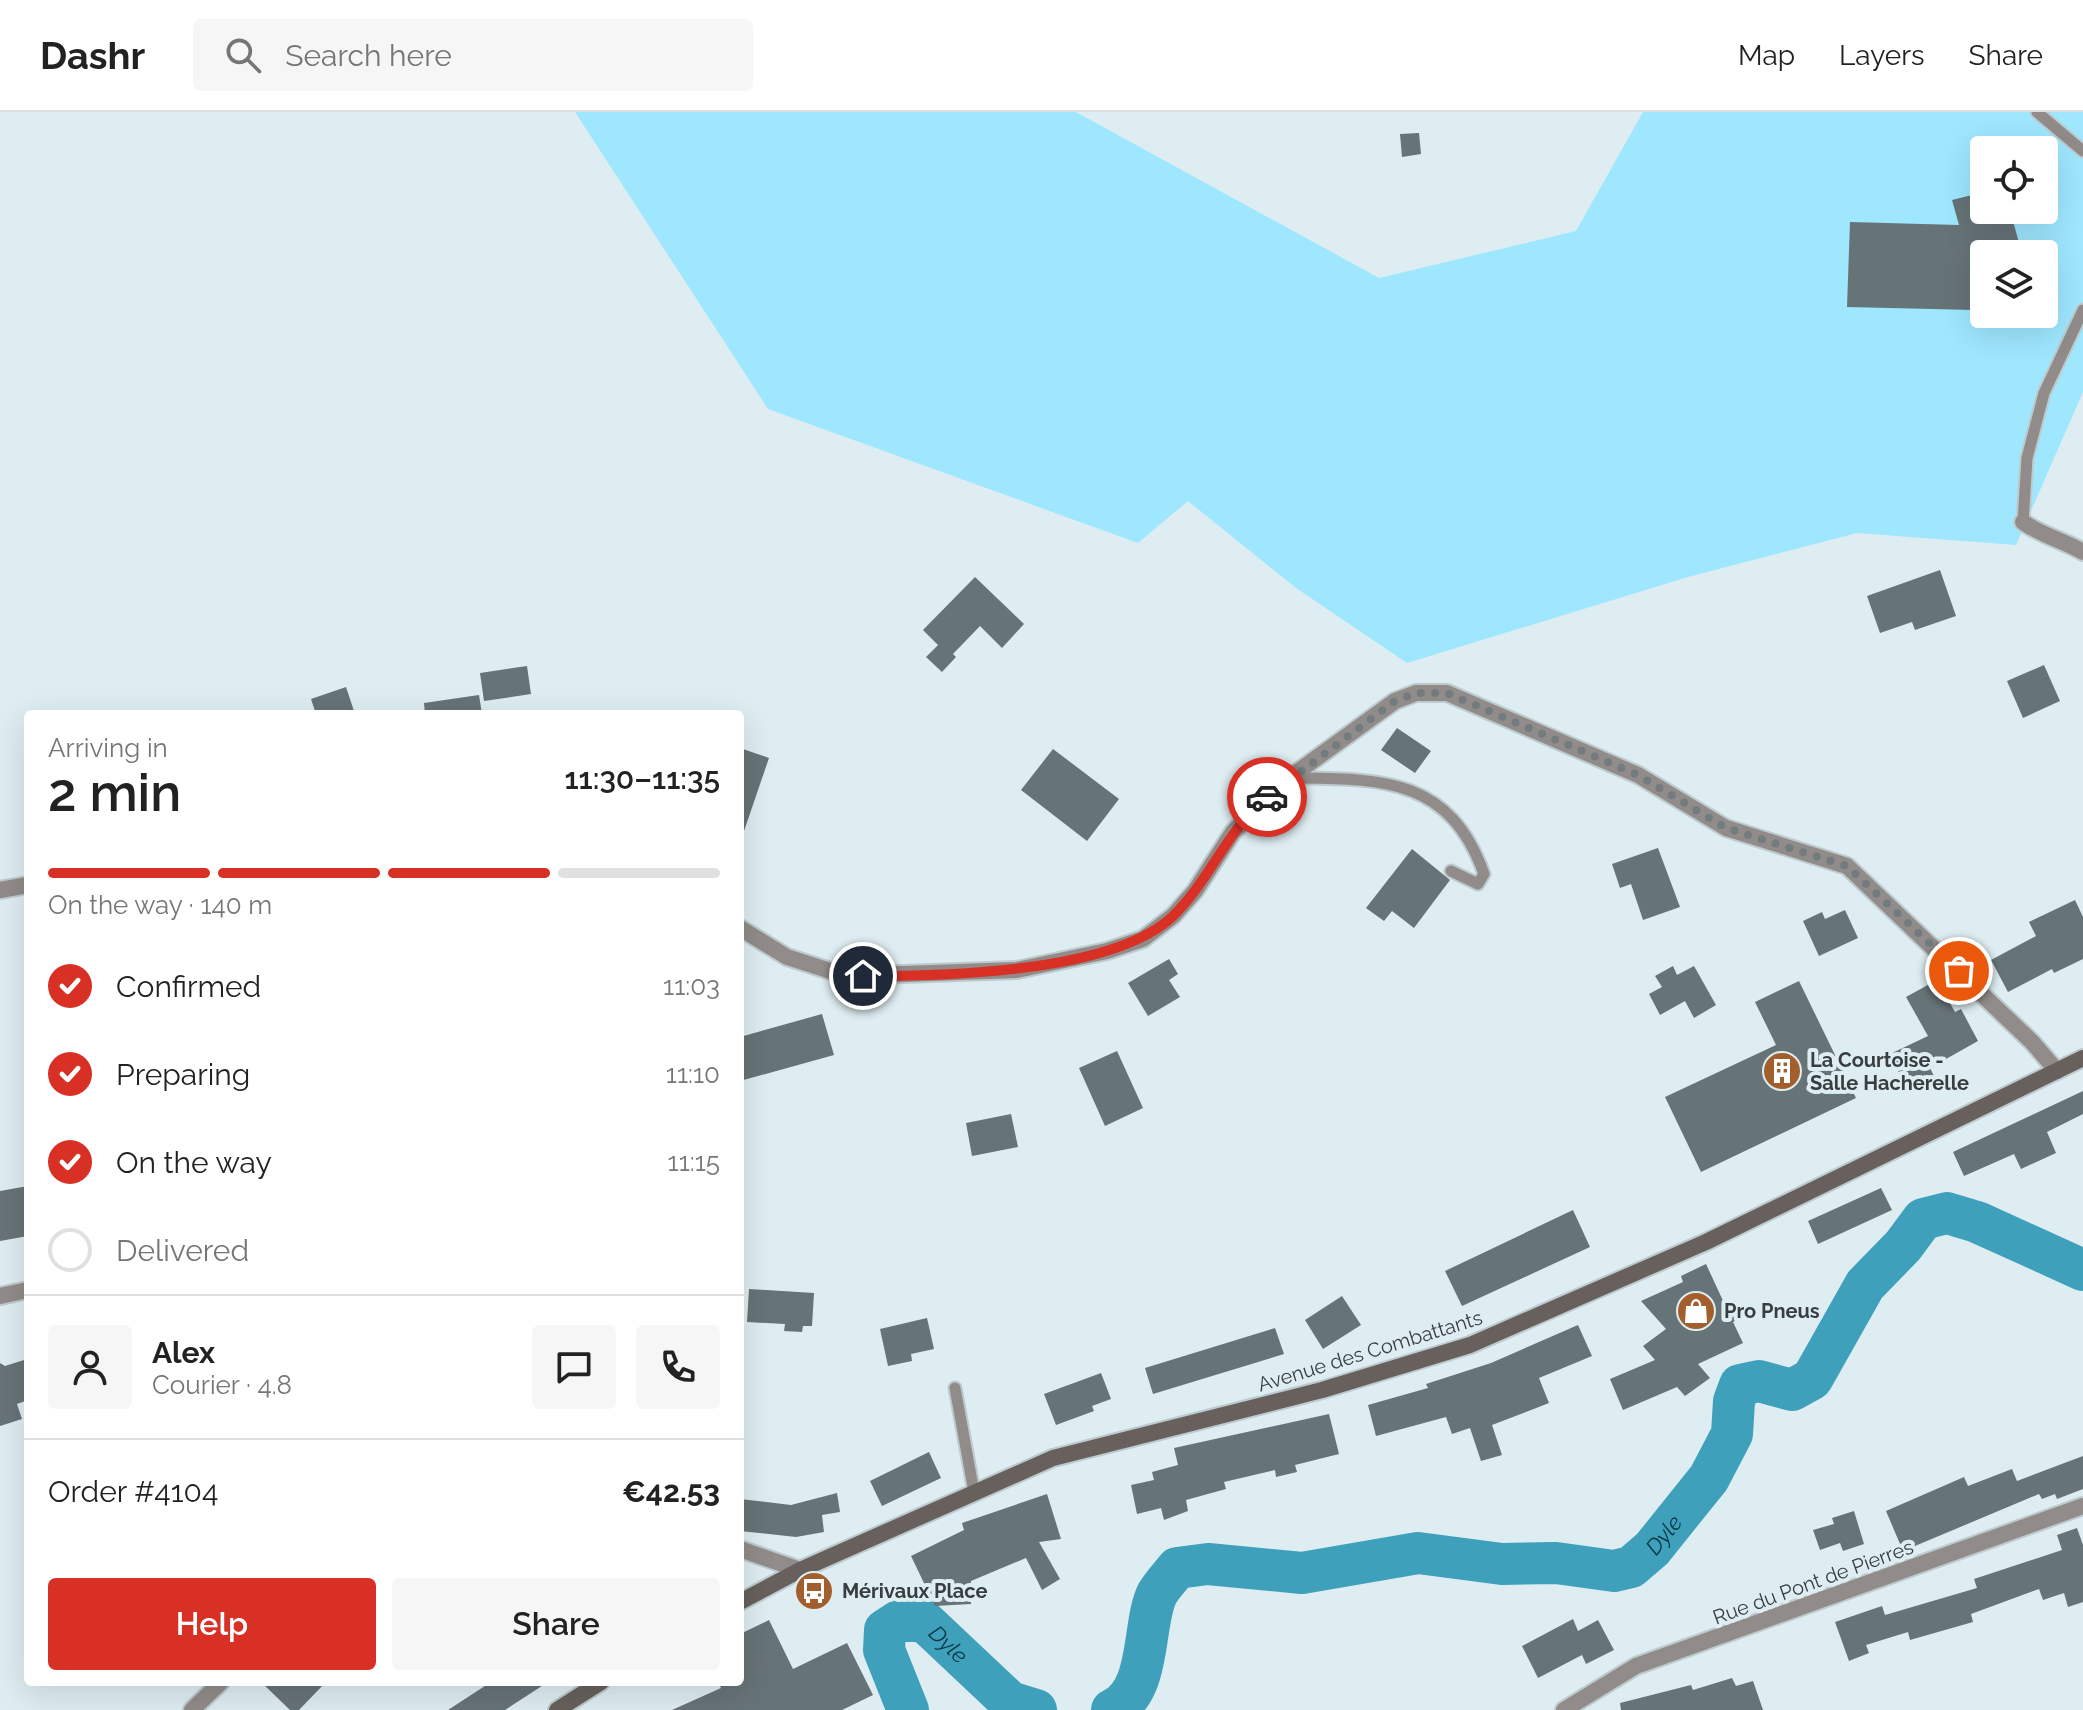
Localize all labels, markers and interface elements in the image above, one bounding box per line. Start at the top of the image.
search box [193,19,753,91]
text: Dashr [40,33,145,78]
icon: search [221,33,265,77]
text: Search here [285,38,452,73]
text: Map [1738,39,1795,72]
text: Layers [1839,39,1925,72]
text: Share [1969,39,2043,72]
map controls [1970,136,2058,328]
button: locate [1970,136,2058,224]
button: layers [1970,240,2058,328]
text: Arriving in [48,733,168,763]
courier [1227,757,1307,837]
text: 11:30–11:35 [564,761,720,796]
text: 2 min [48,762,181,823]
icon: car [1245,775,1289,819]
text: On the way · 140 m [48,890,272,920]
pin [1925,937,1993,1005]
pin [829,942,897,1010]
icon: bag [1937,949,1981,993]
icon: home [841,954,885,998]
icon: check [48,964,92,1008]
text: Confirmed [116,969,261,1004]
text: 11:03 [663,971,720,1001]
place label: La Courtoise - Salle Hacherelle [1810,1048,1969,1095]
building icon: La Courtoise - Salle Hacherelle [1761,1050,1803,1092]
icon: check [48,1052,92,1096]
text: Preparing [116,1057,250,1092]
text: 11:10 [666,1059,720,1089]
icon: check [48,1140,92,1184]
text: On the way [116,1145,272,1180]
text: 11:15 [668,1147,720,1177]
text: Delivered [116,1233,249,1268]
shop icon: Pro Pneus [1675,1290,1717,1332]
place label: Pro Pneus [1724,1299,1820,1323]
street label: Avenue des Combattants [1255,1305,1485,1397]
button: person [48,1325,132,1409]
button: chat [532,1325,616,1409]
button: phone [636,1325,720,1409]
text: Alex [152,1335,215,1370]
text: Courier · 4.8 [152,1370,292,1400]
text: Order #4104 [48,1474,218,1509]
text: €42.53 [622,1474,720,1509]
water label: Dyle [1640,1509,1687,1560]
street label: Rue du Pont de Pierres [1710,1535,1916,1629]
bus stop icon: Mérivaux Place [793,1570,835,1612]
button: Help [48,1578,376,1670]
button: Share [392,1578,720,1670]
place label: Mérivaux Place [842,1579,987,1603]
water label: Dyle [924,1620,973,1669]

